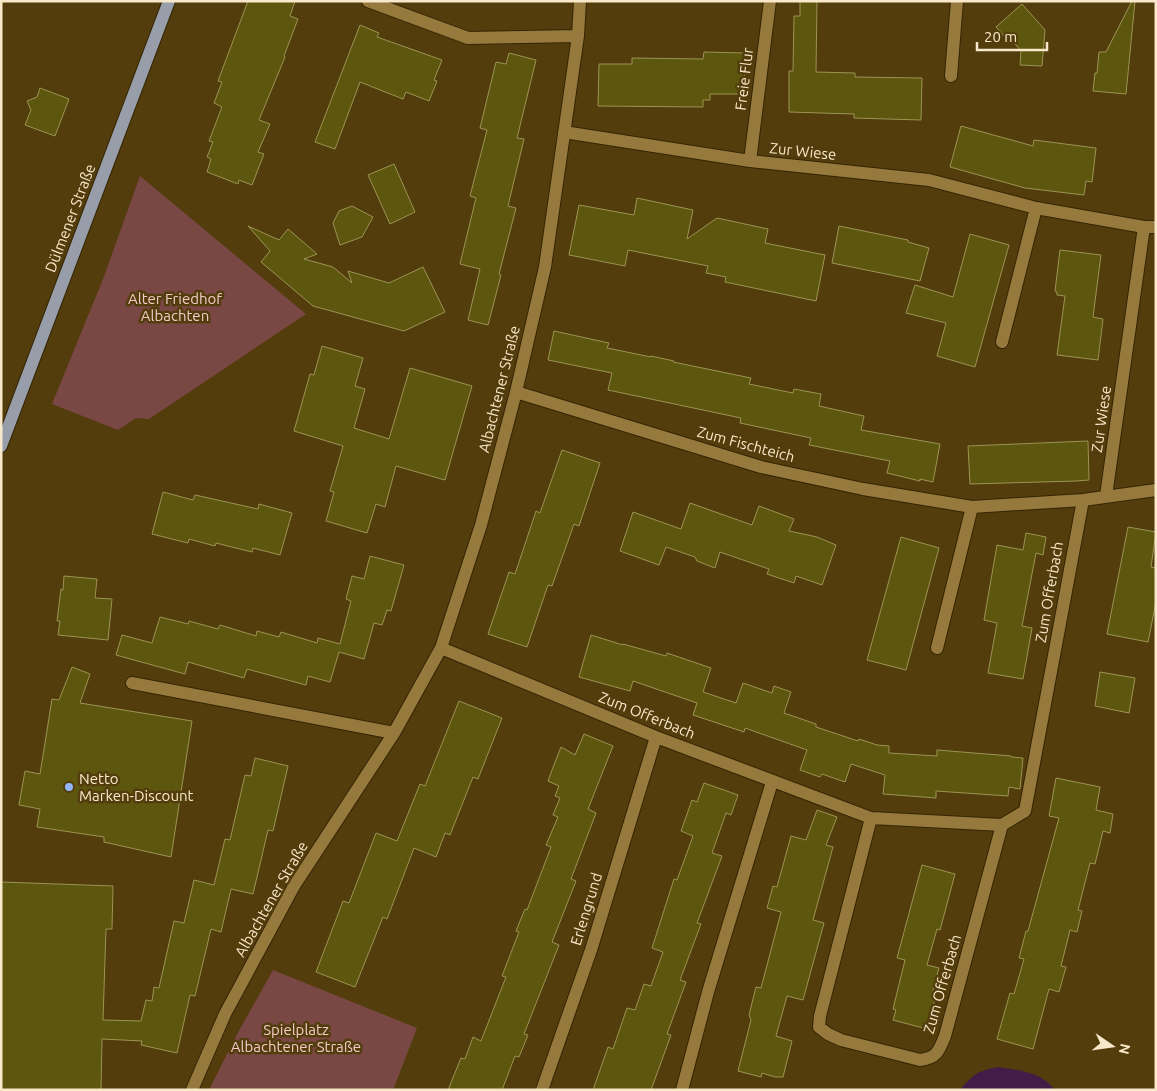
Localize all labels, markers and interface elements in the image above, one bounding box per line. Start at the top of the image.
scale bar [977,20,1047,52]
text: 20 m [984,28,1017,45]
street label: Freie Flur [732,46,756,111]
street label: Zur Wiese [769,139,837,163]
street label: Dülmener Straße [42,161,98,275]
park label: Alter Friedhof Albachten [128,290,222,324]
street label: Albachtener Straße [475,324,523,454]
street label: Zur Wiese [1088,385,1114,453]
street label: Zum Fischteich [695,423,797,465]
street label: Zum Offerbach [1032,540,1066,644]
street label: Zum Offerbach [596,688,698,742]
place label: Netto Marken-Discount [79,770,194,804]
marker: Netto Marken-Discount [63,781,75,793]
street label: Albachtener Straße [231,838,311,960]
street label: Erlengrund [567,871,605,947]
street label: Zum Offerbach [920,932,964,1036]
park label: Spielplatz Albachtener Straße [231,1021,361,1055]
north arrow [1087,1021,1137,1071]
text: N [1116,1042,1134,1056]

